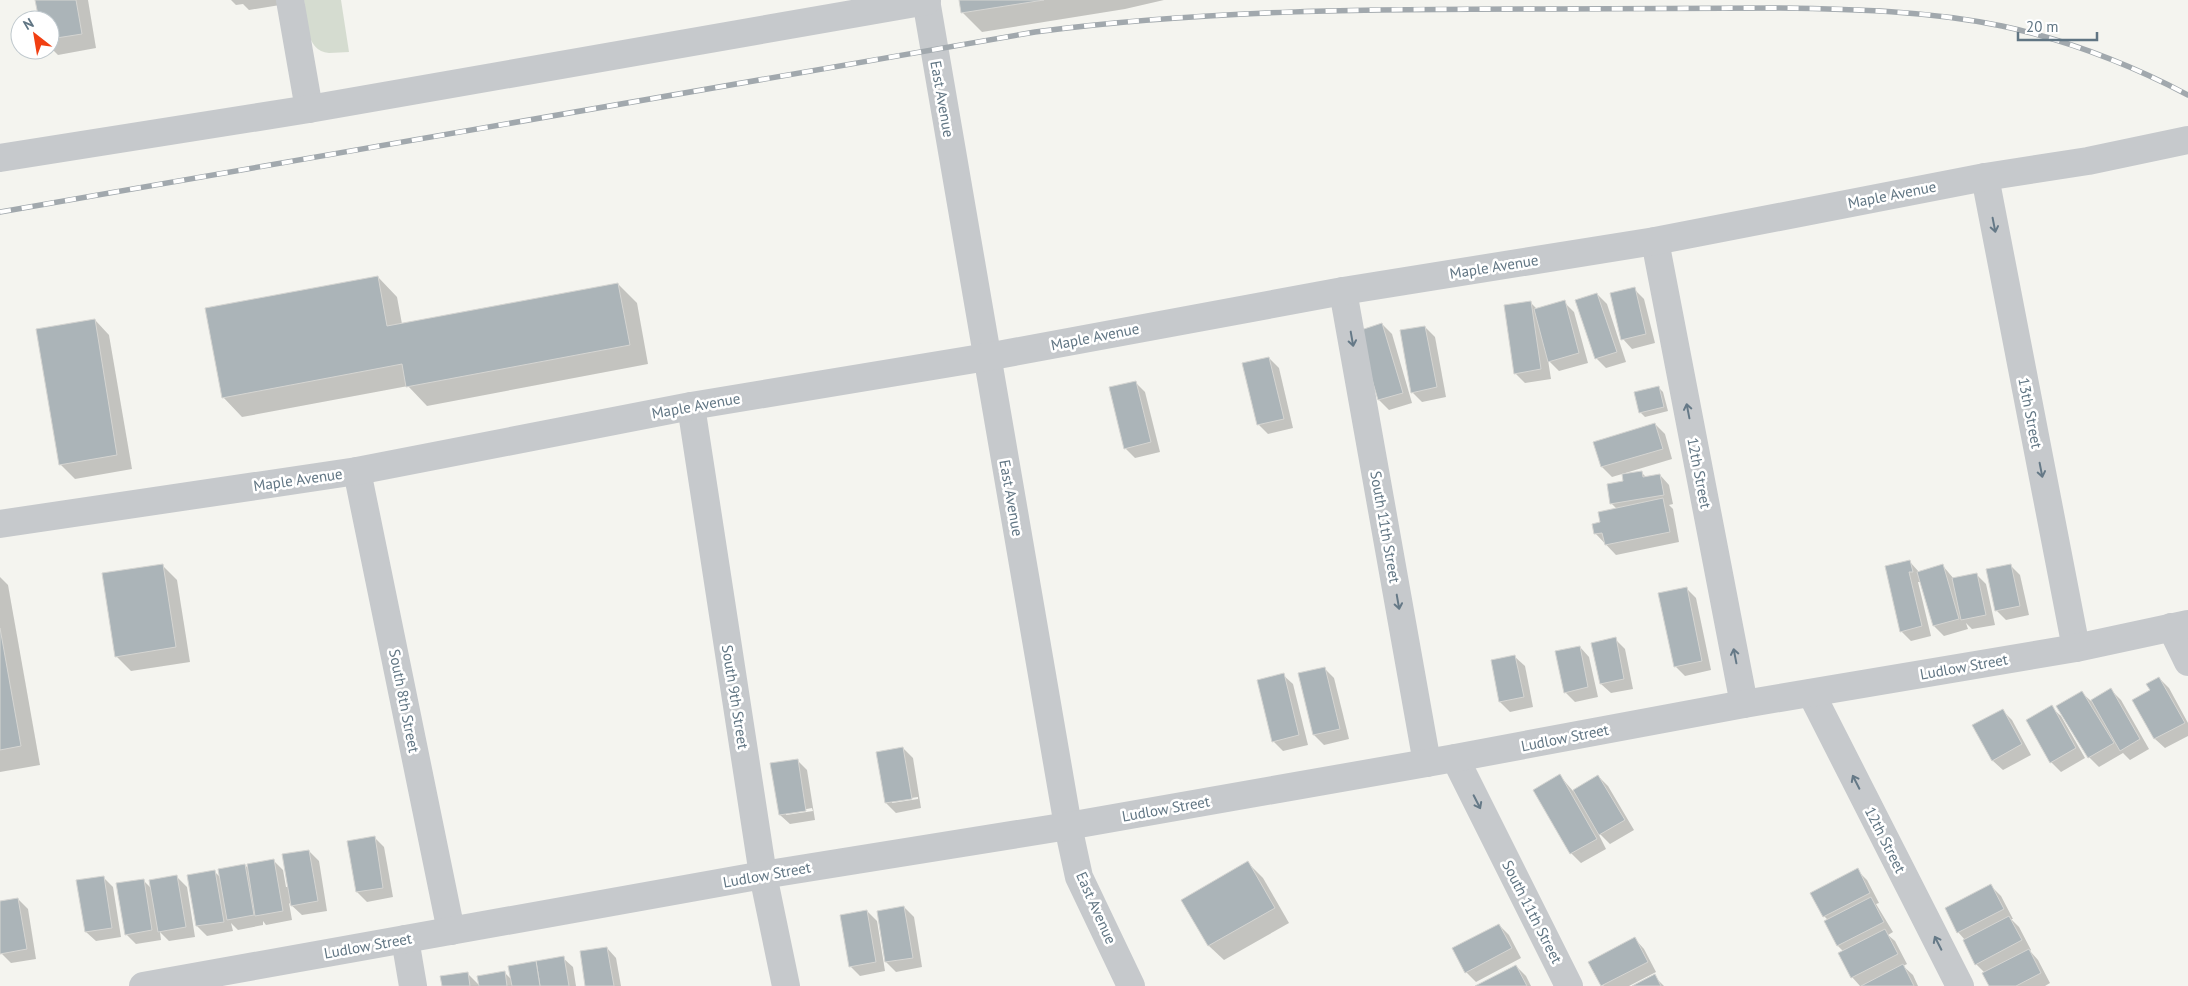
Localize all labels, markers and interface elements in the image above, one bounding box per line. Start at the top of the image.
north arrow [10,10,60,60]
scale bar [2018,10,2097,42]
text: N [20,14,37,34]
text: 20 m [2026,17,2059,36]
street label: East Avenue [926,59,959,139]
street label: Maple Avenue [1846,177,1938,212]
one-way arrow [1990,216,2000,232]
street label: Maple Avenue [1448,250,1540,283]
street label: Maple Avenue [1049,319,1141,354]
one-way arrow [1347,330,1357,346]
street label: 13th Street [2014,376,2047,450]
street label: Maple Avenue [650,388,742,423]
one-way arrow [1682,403,1692,419]
street label: 12th Street [1683,436,1716,510]
street label: East Avenue [995,458,1028,538]
one-way arrow [2037,462,2047,478]
street label: Maple Avenue [252,464,344,495]
street label: South 11th Street [1366,469,1405,584]
one-way arrow [1394,594,1404,610]
street label: South 9th Street [718,643,753,750]
street label: South 8th Street [385,647,424,754]
one-way arrow [1729,648,1739,664]
street label: Ludlow Street [1919,649,2009,684]
street label: Ludlow Street [1519,720,1610,755]
one-way arrow [1851,775,1860,790]
street label: Ludlow Street [1121,791,1211,826]
one-way arrow [1473,794,1482,809]
street label: 12th Street [1861,803,1910,876]
street label: Ludlow Street [722,857,812,892]
street label: South 11th Street [1498,857,1567,967]
street label: East Avenue [1072,869,1121,947]
street label: Ludlow Street [323,928,413,963]
one-way arrow [1933,935,1943,950]

